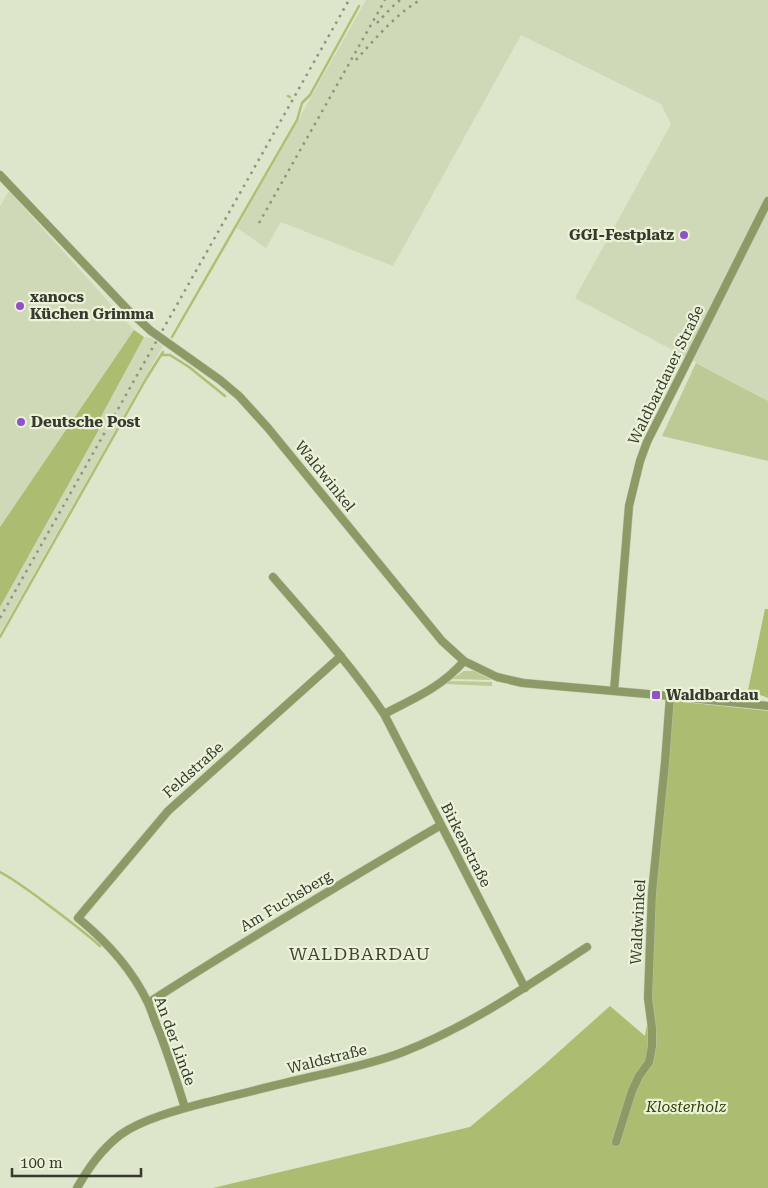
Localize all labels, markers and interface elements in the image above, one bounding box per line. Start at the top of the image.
place label: GGI-Festplatz [569,226,674,244]
marker: GGI-Festplatz [678,229,690,241]
place label: xanocs Küchen Grimma [30,288,154,323]
marker: xanocs Küchen Grimma [14,300,26,312]
street label: Waldbardauer Straße [624,303,708,447]
place label: Deutsche Post [31,413,140,431]
marker: Deutsche Post [15,416,27,428]
street label: Waldwinkel [291,437,359,515]
place label: Waldbardau [666,686,759,704]
marker: Waldbardau [650,689,662,701]
street label: Feldstraße [159,738,227,802]
street label: Birkenstraße [437,800,495,890]
street label: Am Fuchsberg [237,866,336,935]
street label: Waldwinkel [627,879,649,965]
district label: WALDBARDAU [289,943,431,964]
street label: An der Linde [151,994,199,1088]
street label: Waldstraße [285,1040,369,1078]
park label: Klosterholz [645,1098,727,1116]
scale bar [12,1146,141,1178]
text: 100 m [20,1154,63,1172]

